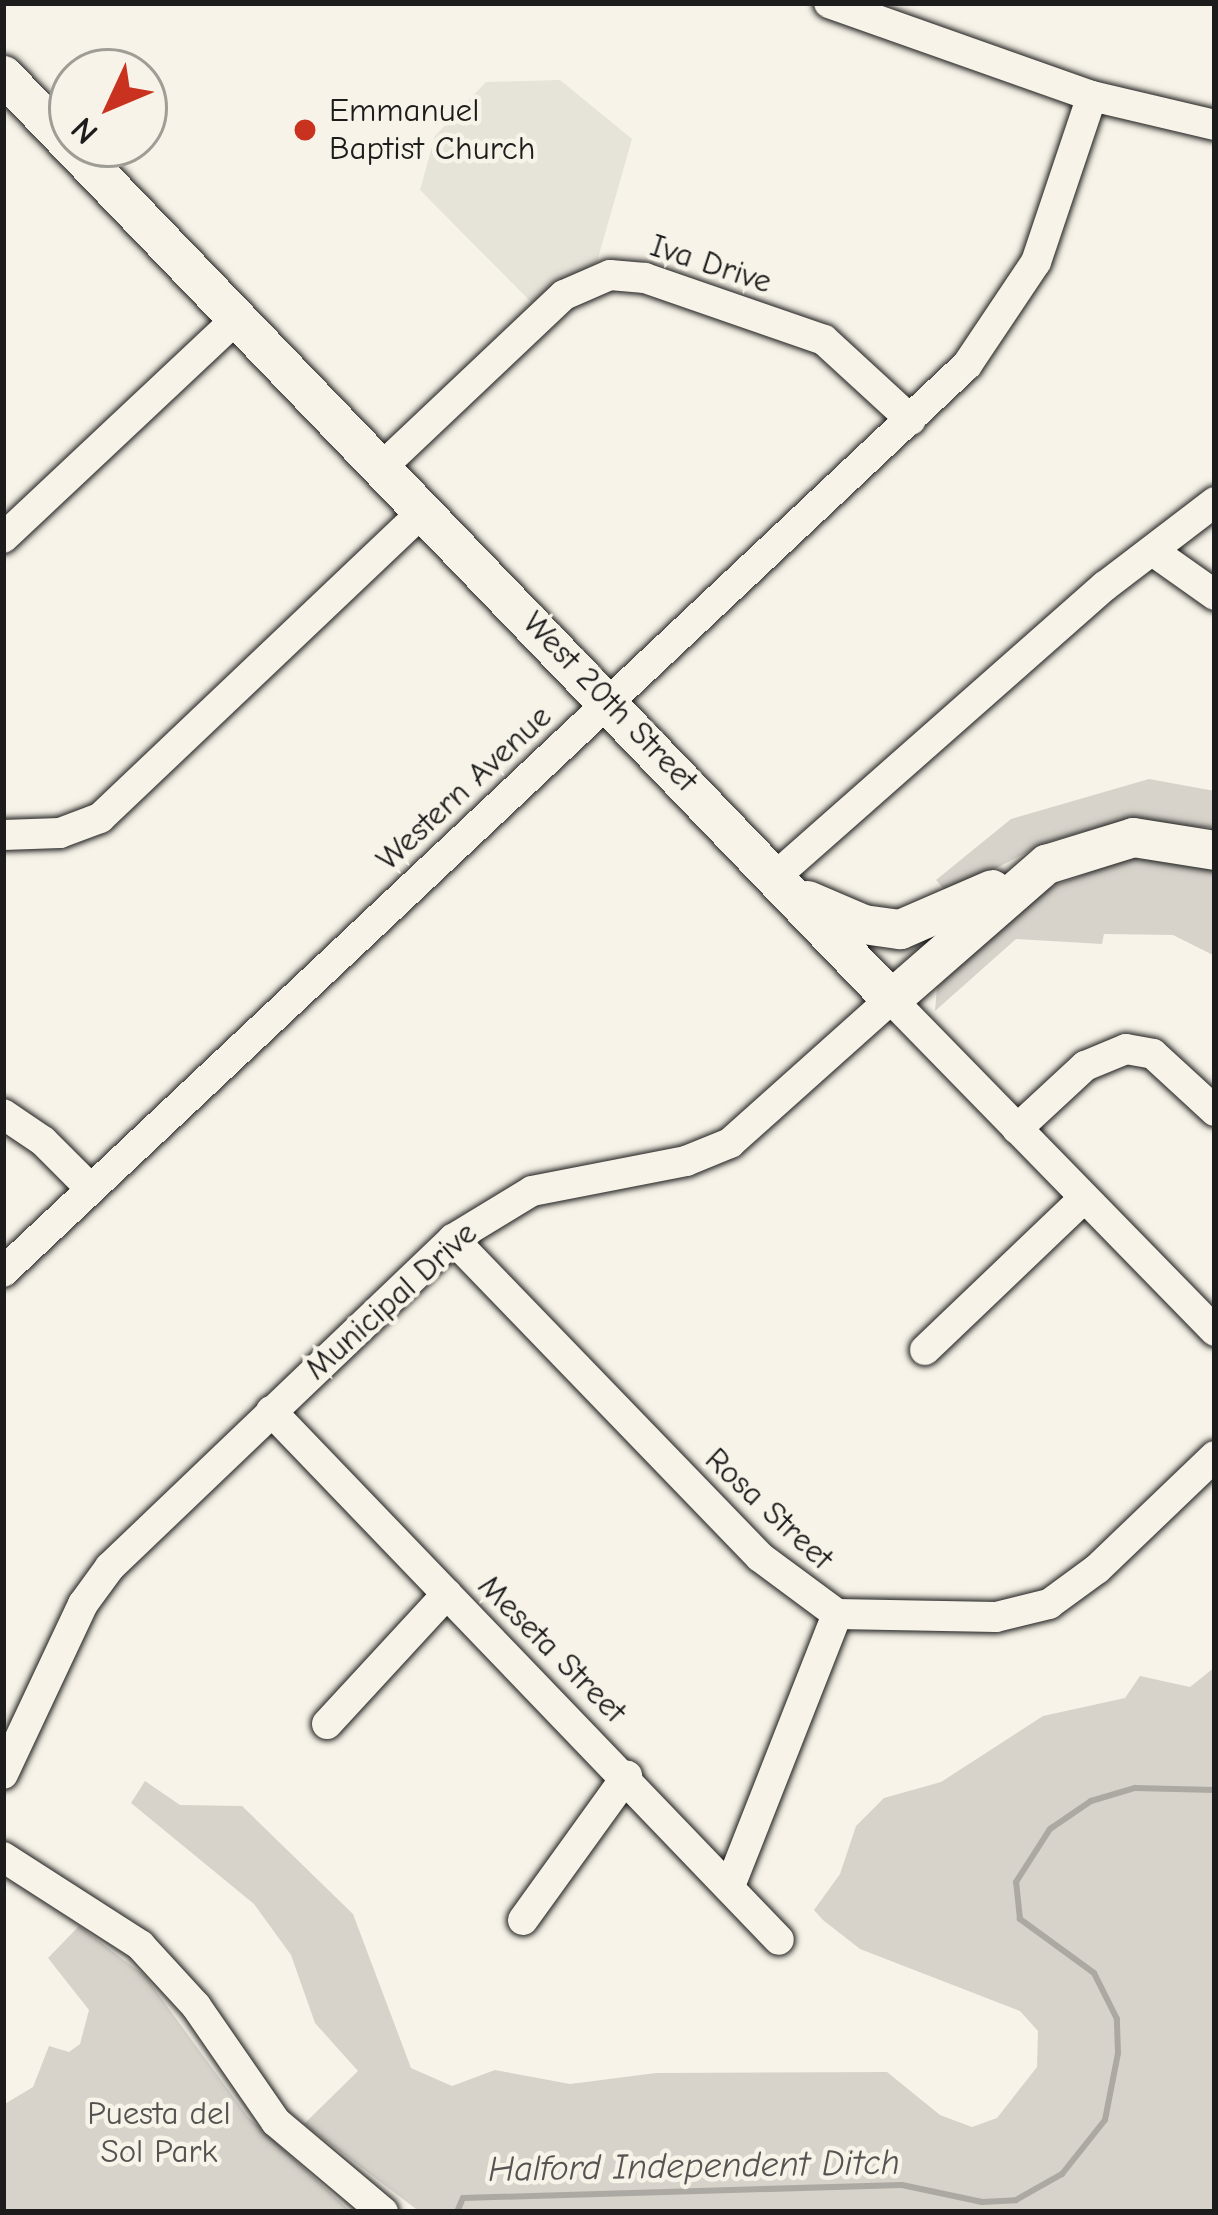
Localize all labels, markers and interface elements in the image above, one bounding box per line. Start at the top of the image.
north arrow [48,48,168,168]
place label: Emmanuel Baptist Church [329,91,535,169]
text: N [63,110,105,152]
marker: Emmanuel Baptist Church [292,117,318,143]
street label: Iva Drive [645,226,777,302]
street label: West 20th Street [514,604,706,800]
street label: Western Avenue [368,697,560,879]
street label: Municipal Drive [297,1214,485,1388]
street label: Rosa Street [697,1440,841,1578]
street label: Meseta Street [470,1567,634,1731]
park label: Puesta del Sol Park [87,2094,231,2172]
water label: Halford Independent Ditch [488,2141,900,2191]

